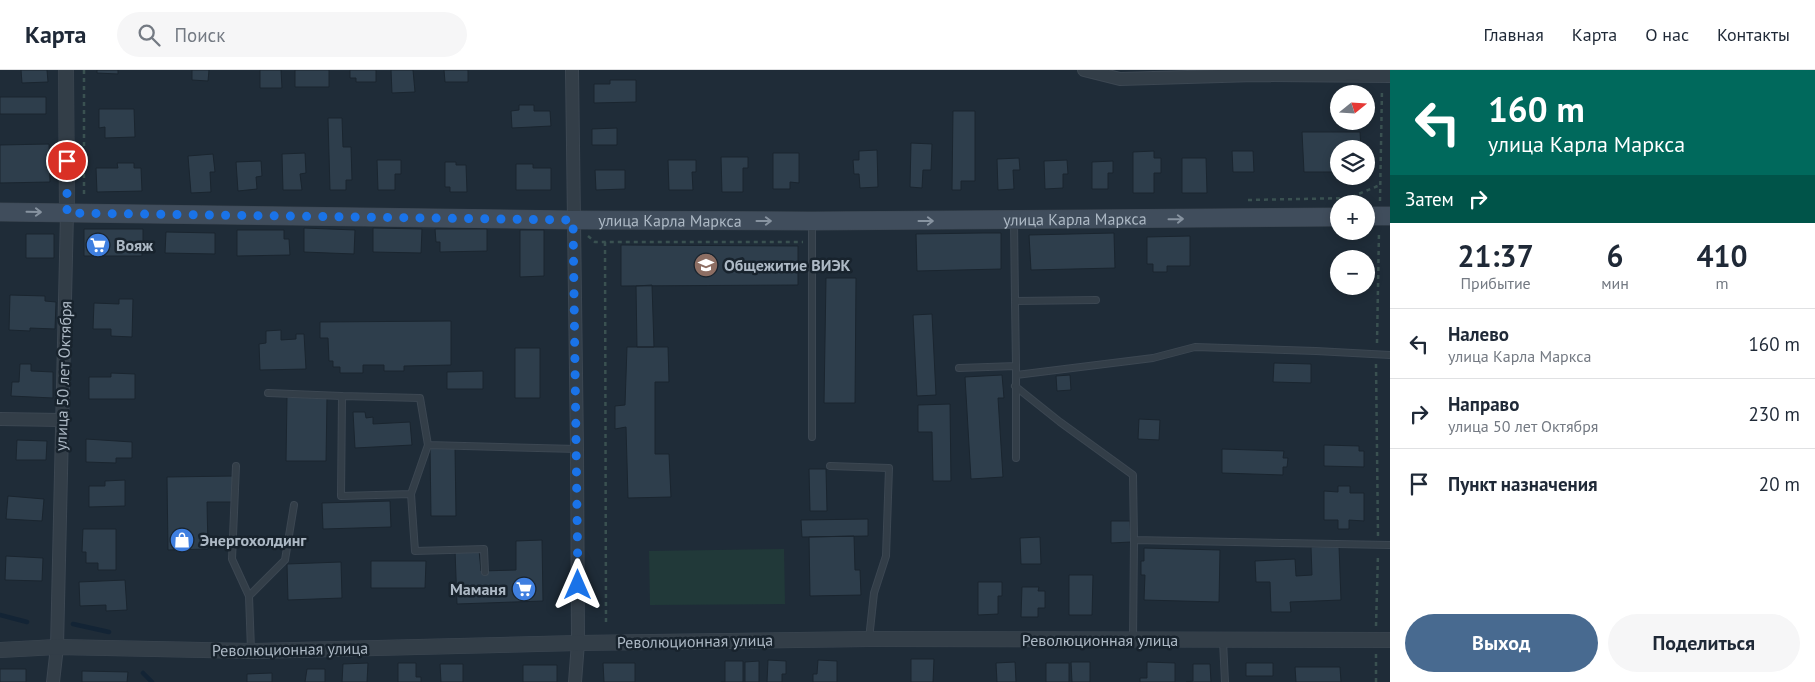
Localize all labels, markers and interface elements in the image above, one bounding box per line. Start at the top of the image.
search box [117,12,467,57]
text: Карта [25,19,87,50]
icon: search [135,21,163,49]
text: Поиск [175,23,225,47]
text: Главная [1483,23,1544,46]
text: Карта [1572,23,1617,46]
text: О нас [1645,23,1689,46]
text: Контакты [1717,23,1790,46]
north arrow [1330,85,1375,130]
map controls [1330,85,1375,295]
text: 160 m [1488,86,1585,132]
icon: left [1405,90,1470,155]
text: улица Карла Маркса [1488,130,1685,158]
pin [46,140,88,182]
button: layers [1330,140,1375,185]
icon: arrive [53,147,81,175]
icon: right [1464,185,1492,213]
text: Затем [1405,187,1454,211]
button: + [1330,195,1375,240]
one-way arrow [25,207,41,217]
street label: улица Карла Маркса [1003,208,1147,230]
street label: улица Карла Маркса [598,210,742,231]
one-way arrow [1168,214,1184,223]
one-way arrow [755,216,771,226]
one-way arrow [918,216,934,226]
supermarket icon: Вояж [85,232,111,258]
place label: Вояж [116,235,154,255]
text: 21:37 [1458,236,1534,275]
text: 6 [1607,236,1624,275]
text: 410 [1696,236,1747,275]
button: − [1330,250,1375,295]
school or university icon: Общежитие ВИЭК [693,252,719,278]
place label: Общежитие ВИЭК [724,255,851,275]
text: Прибытие [1460,273,1531,293]
text: мин [1601,273,1629,293]
text: m [1715,273,1728,293]
street label: улица 50 лет Октября [50,300,76,452]
text: Налево [1448,322,1509,346]
icon: left [1405,330,1433,358]
text: 160 m [1748,332,1800,356]
text: улица Карла Маркса [1448,346,1591,366]
text: Направо [1448,392,1519,416]
icon: right [1405,400,1433,428]
text: 230 m [1748,402,1800,426]
text: улица 50 лет Октября [1448,416,1598,436]
icon: arrive [1405,470,1433,498]
text: Пункт назначения [1448,472,1598,496]
text: 20 m [1759,472,1800,496]
shop icon: Энергохолдинг [169,527,195,553]
place label: Энергохолдинг [200,530,307,550]
position arrow [551,558,603,610]
supermarket icon: Маманя [511,576,537,602]
place label: Маманя [450,579,506,599]
button: Выход [1405,614,1598,672]
button: Поделиться [1608,614,1800,672]
street label: Революционная улица [617,630,773,652]
street label: Революционная улица [1022,630,1178,650]
street label: Революционная улица [212,638,368,660]

